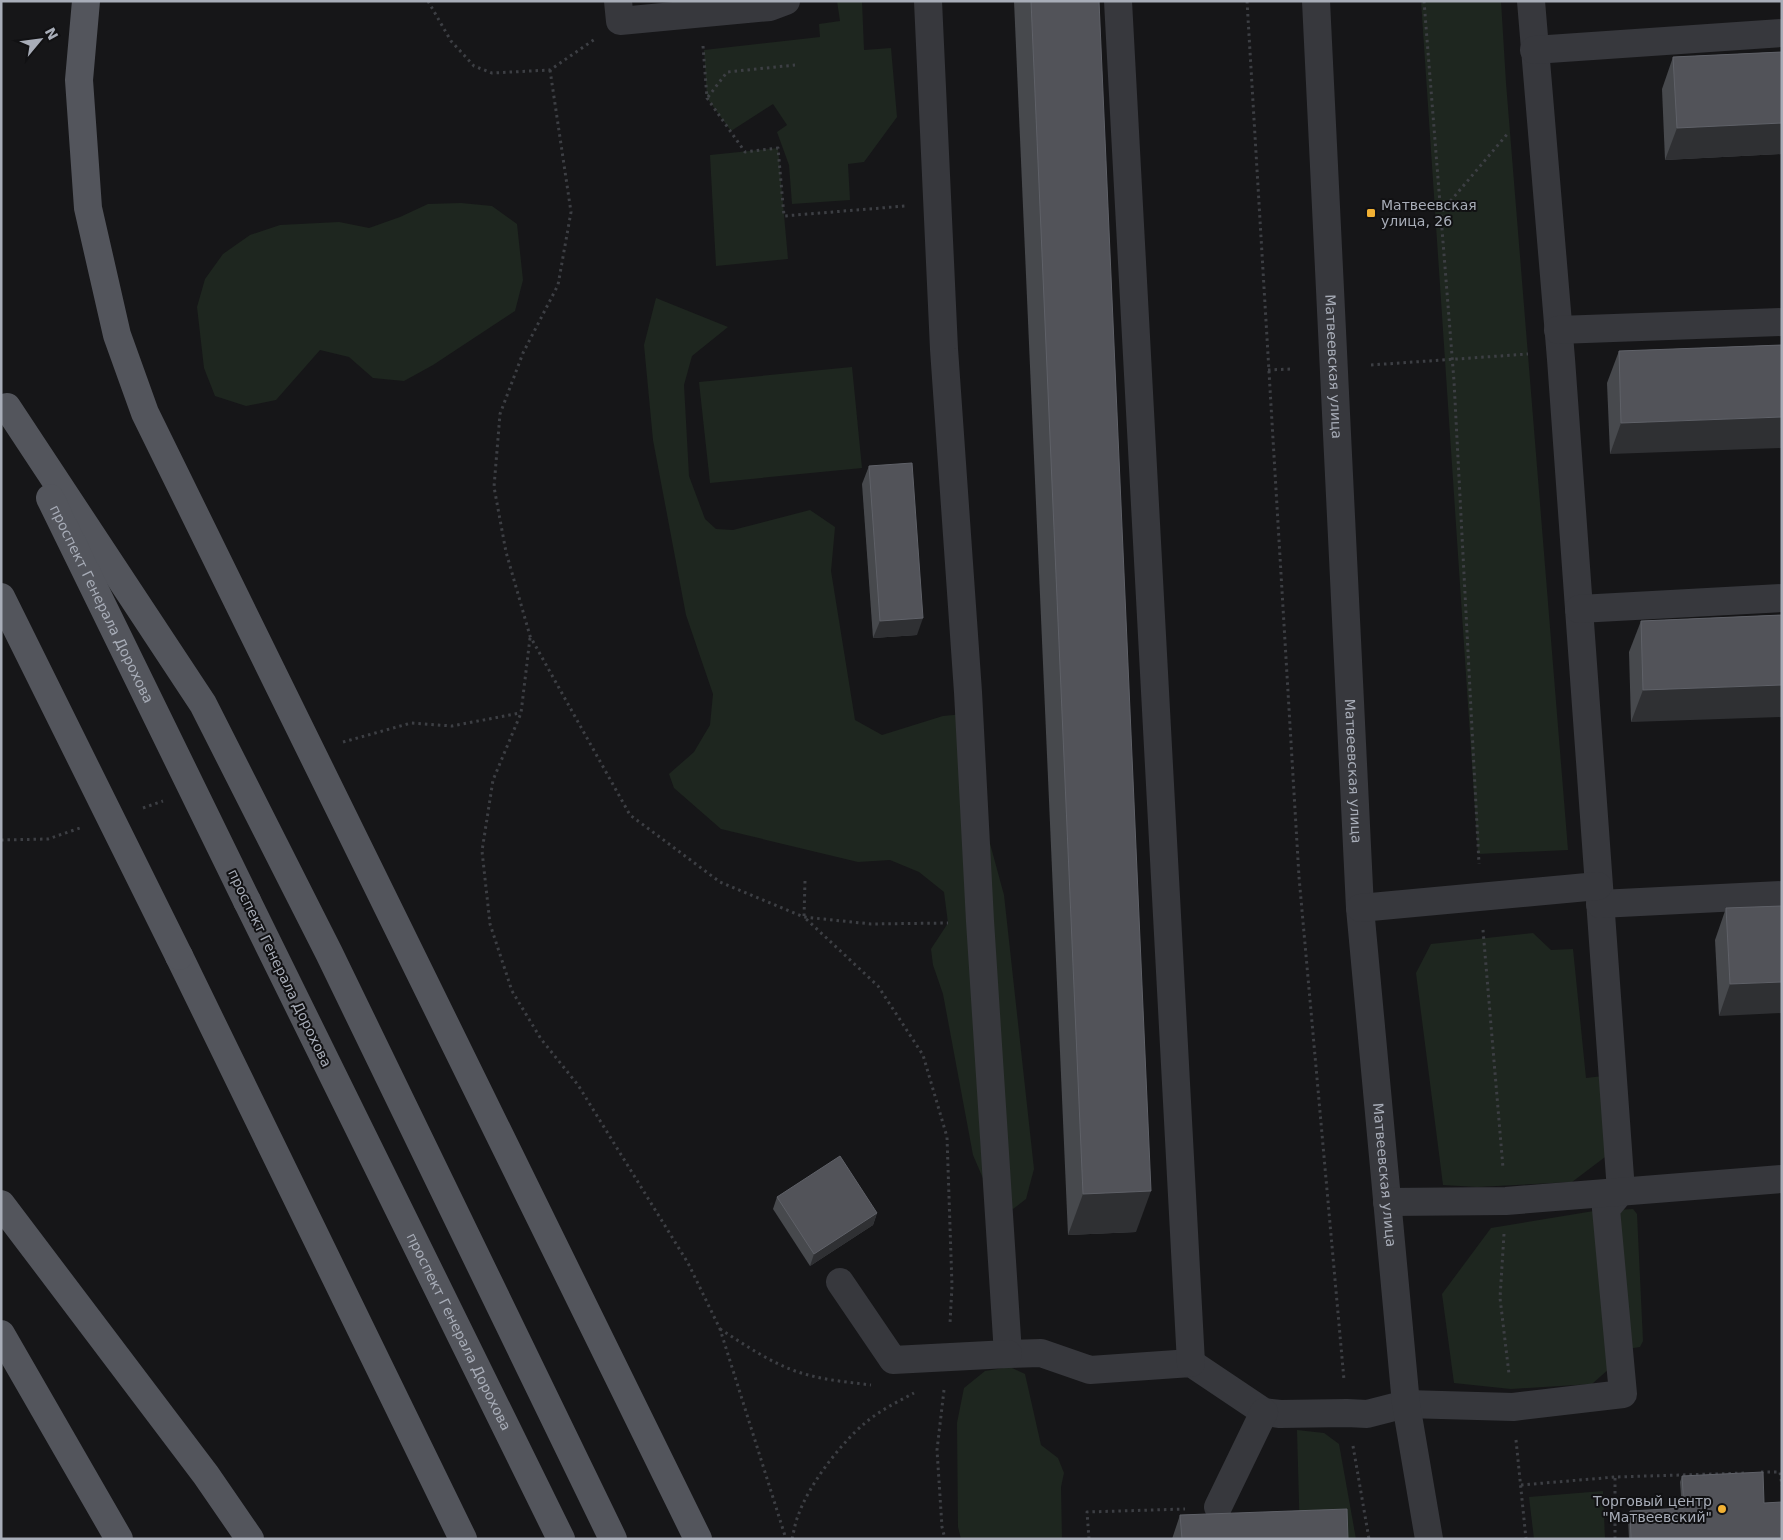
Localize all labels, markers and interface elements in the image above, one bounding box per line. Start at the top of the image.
north arrow [15,15,65,65]
text: N [42,25,61,43]
place label: Матвеевская улица, 26 [1381,197,1477,229]
marker: Матвеевская улица, 26 [1365,207,1377,219]
street label: Матвеевская улица [1322,294,1345,439]
street label: проспект Генерала Дорохова [47,502,157,706]
street label: Матвеевская улица [1342,698,1365,844]
street label: проспект Генерала Дорохова [225,866,335,1070]
street label: Матвеевская улица [1370,1102,1399,1248]
street label: проспект Генерала Дорохова [404,1230,514,1433]
place label: Торговый центр "Матвеевский" [1592,1493,1712,1525]
marker: Торговый центр "Матвеевский" [1716,1503,1728,1515]

